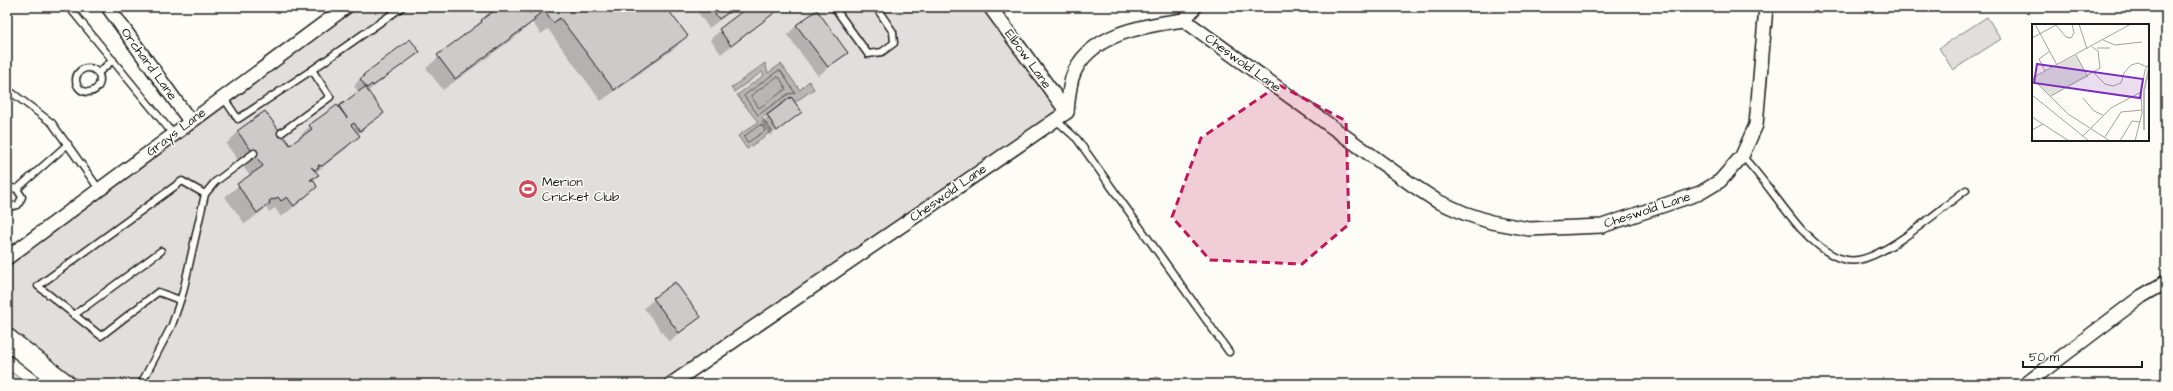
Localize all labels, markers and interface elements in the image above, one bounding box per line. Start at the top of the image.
street label: Orchard Lane [117,24,181,104]
inset map [2032,24,2149,141]
street label: Elbow Lane [1000,26,1056,92]
street label: Cheswold Lane [1201,29,1285,97]
street label: Grays Lane [142,104,210,161]
street label: Cheswold Lane [906,160,990,226]
place label: Merion Cricket Club [542,173,620,206]
sports icon: Merion Cricket Club [517,178,539,200]
street label: Cheswold Lane [1601,188,1693,232]
scale bar [2023,343,2142,369]
text: 50 m [2029,349,2060,366]

